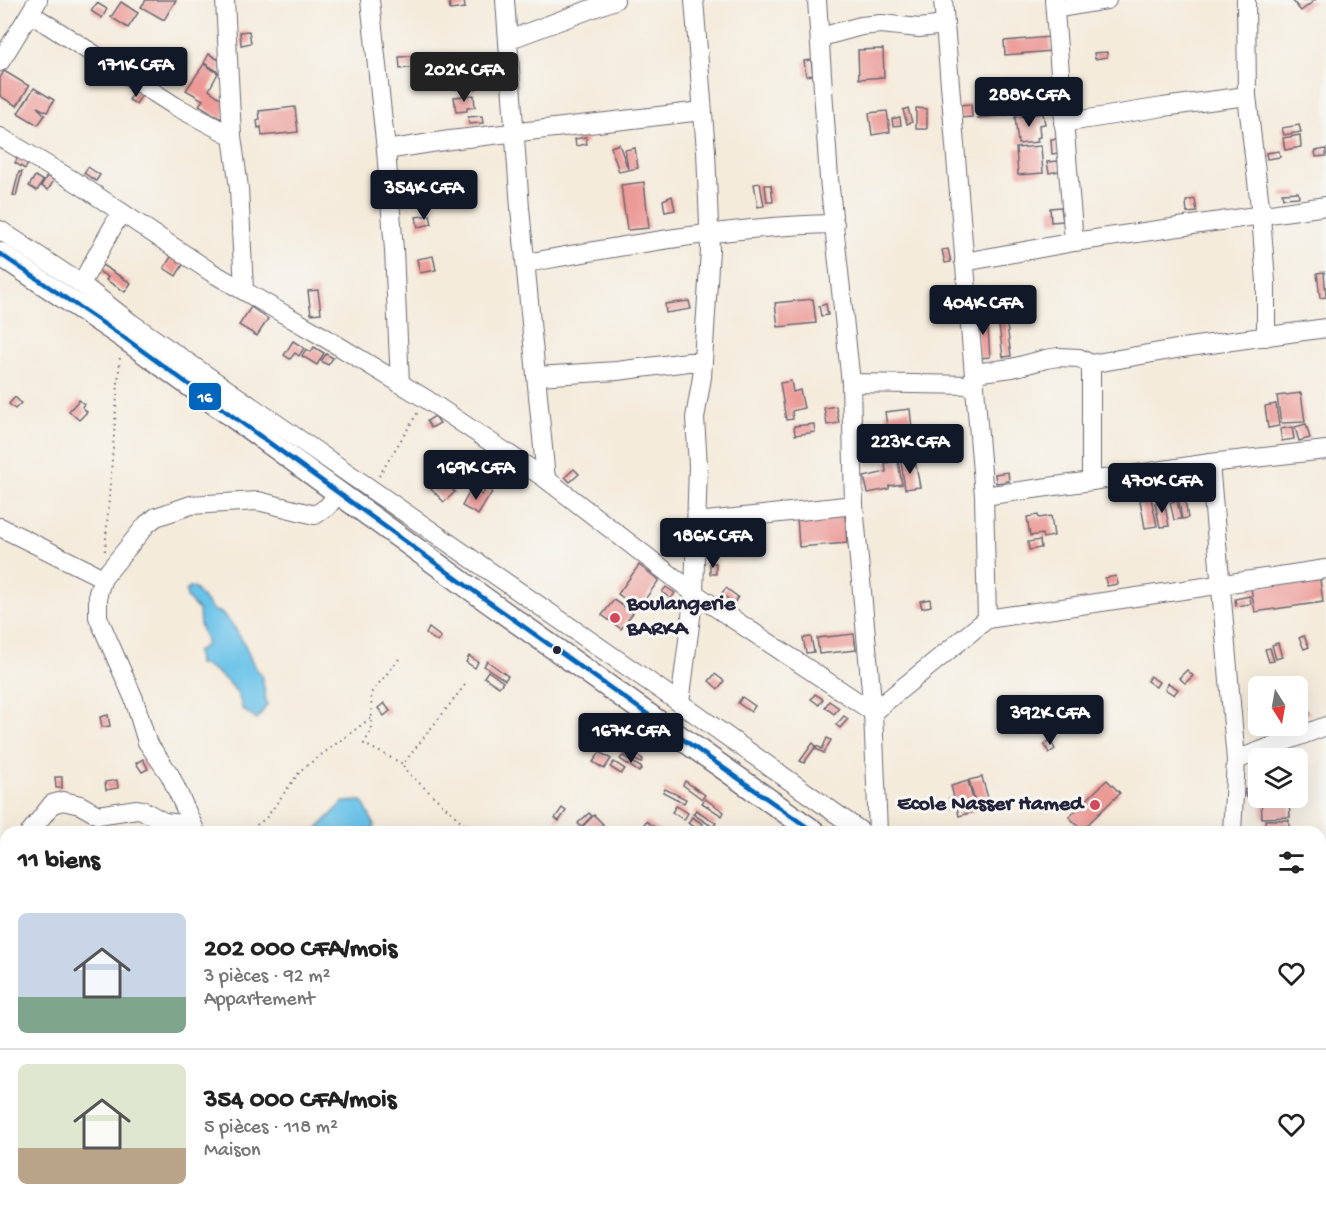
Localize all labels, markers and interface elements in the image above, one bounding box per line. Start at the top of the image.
pin: 171K CFA [74,47,198,98]
pin: 202K CFA [402,52,526,103]
text: 171K CFA [98,55,174,78]
text: 202K CFA [424,60,504,83]
pin: 288K CFA [967,77,1091,128]
text: 288K CFA [989,85,1069,108]
pin: 354K CFA [362,170,486,221]
text: 354K CFA [385,178,464,201]
pin: 404K CFA [921,285,1045,336]
text: 404K CFA [944,293,1022,316]
line badge: 16 [188,382,222,411]
text: 16 [197,390,213,409]
pin: 223K CFA [848,424,972,475]
text: 223K CFA [871,432,949,455]
pin: 169K CFA [414,450,538,501]
text: 169K CFA [438,458,514,481]
pin: 470K CFA [1100,463,1224,514]
text: 470K CFA [1122,471,1202,494]
pin: 186K CFA [651,518,775,569]
text: 186K CFA [674,526,752,549]
place label: Boulangerie BARKA [626,592,736,643]
marker: Boulangerie BARKA [608,611,622,625]
unlabelled marker [551,644,563,656]
north arrow [1248,676,1308,736]
map controls [1248,676,1308,808]
pin: 392K CFA [988,695,1112,746]
text: 392K CFA [1011,703,1089,726]
pin: 167K CFA [569,713,693,764]
text: 167K CFA [592,721,670,744]
button: layers [1248,748,1308,808]
place label: Ecole Nasser Hamed [897,792,1085,818]
marker: Ecole Nasser Hamed [1088,798,1102,812]
icon: filters [1275,846,1308,879]
text: 11 biens [18,847,100,878]
text: 202 000 CFA/mois [204,935,397,966]
icon: home [66,937,138,1009]
icon: heart [1275,957,1308,990]
text: 3 pièces · 92 m² [204,966,331,989]
text: Appartement [204,989,314,1012]
text: 354 000 CFA/mois [204,1086,396,1117]
icon: home [66,1088,138,1160]
icon: heart [1275,1108,1308,1141]
text: 5 pièces · 118 m² [204,1117,338,1140]
text: Maison [204,1140,261,1163]

